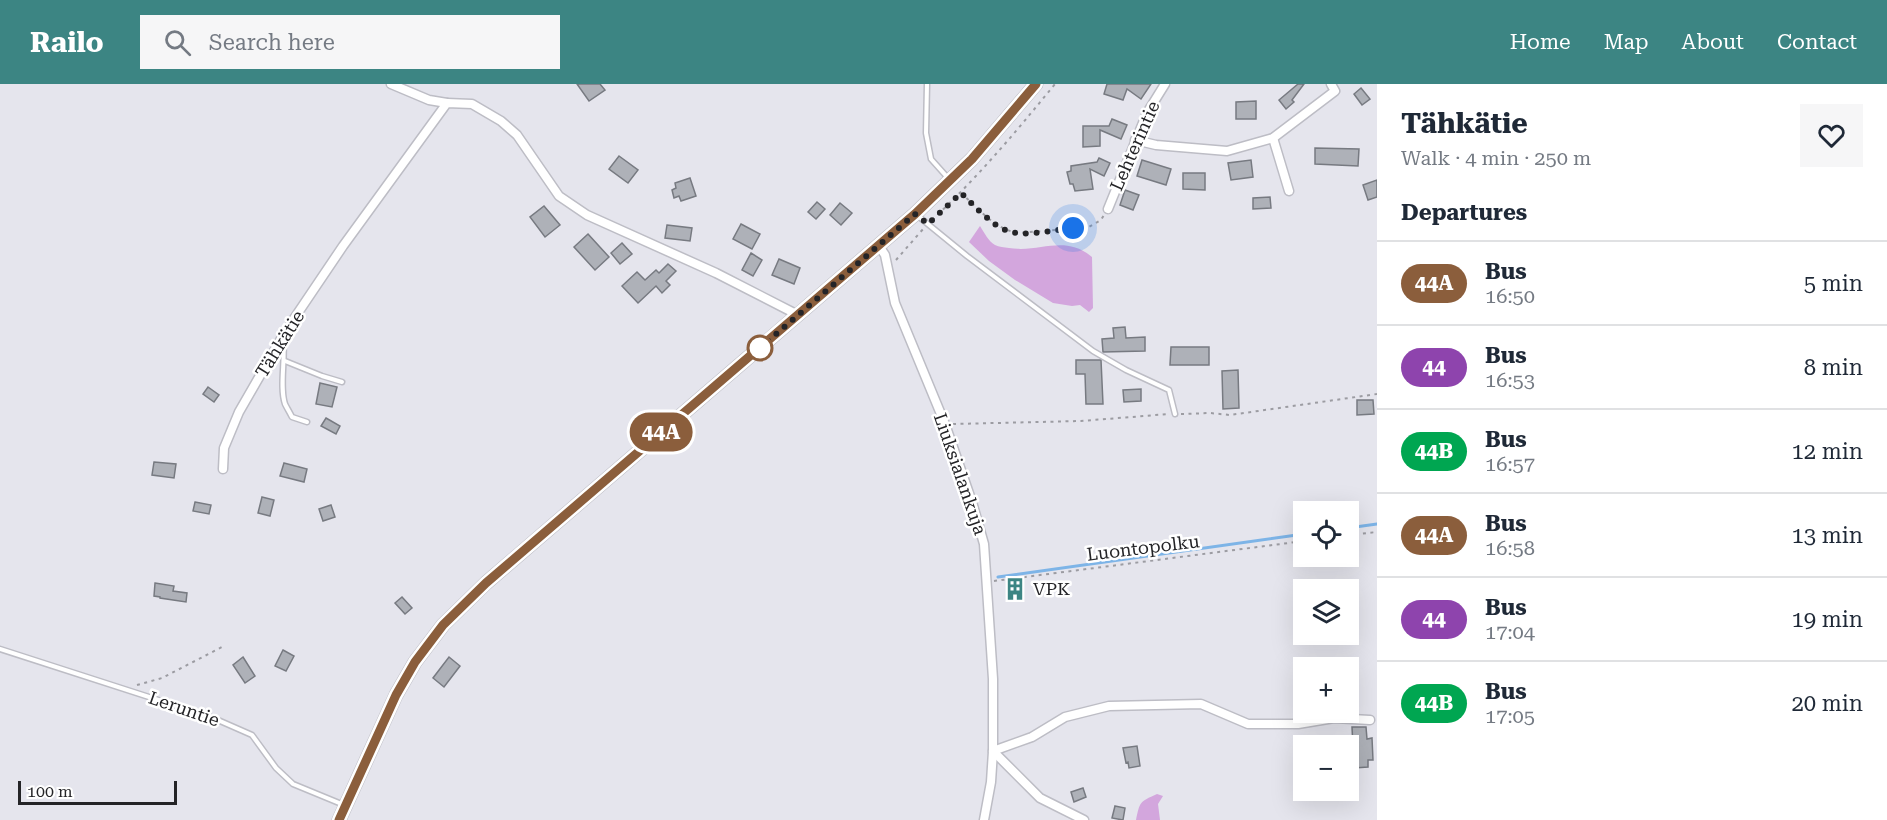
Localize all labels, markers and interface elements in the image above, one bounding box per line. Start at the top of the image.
search box [140,15,560,69]
text: Railo [30,26,104,59]
icon: search [161,26,194,59]
text: Search here [209,30,335,55]
text: Home [1510,30,1571,54]
text: Map [1604,30,1649,54]
text: About [1682,30,1744,54]
text: Contact [1777,30,1857,54]
street label: Lehterintie [1105,98,1164,194]
button: heart [1800,104,1863,167]
text: Tähkätie [1401,107,1528,140]
text: Walk · 4 min · 250 m [1401,146,1591,170]
text: Departures [1401,200,1527,225]
your location [1058,213,1088,243]
text: Bus [1485,259,1527,284]
text: 44A [1415,271,1453,295]
text: 5 min [1804,271,1863,296]
text: 16:50 [1485,284,1535,308]
street label: Tähkätie [251,306,308,381]
unlabelled marker [747,335,773,361]
text: Bus [1485,343,1527,368]
text: 44 [1422,355,1446,379]
text: 8 min [1804,355,1863,380]
text: 16:53 [1485,368,1535,392]
street label: Liuksialankuja [930,410,991,538]
line badge: 44A [626,412,696,452]
text: 44A [642,420,680,444]
text: Bus [1485,427,1527,452]
text: 44B [1415,439,1453,463]
text: 12 min [1792,439,1863,464]
text: 16:57 [1485,452,1535,476]
map controls [1293,501,1359,801]
button: locate [1293,501,1359,567]
text: Bus [1485,511,1527,536]
text: 44A [1415,523,1453,547]
text: 13 min [1792,523,1863,548]
street label: Luontopolku [1085,530,1201,565]
text: 16:58 [1485,536,1535,560]
building icon: VPK [1002,576,1028,602]
place label: VPK [1033,578,1070,599]
button: layers [1293,579,1359,645]
text: Bus [1485,595,1527,620]
text: 44 [1422,607,1446,631]
text: 19 min [1792,607,1863,632]
text: 17:04 [1485,620,1535,644]
button: + [1293,657,1359,723]
text: Bus [1485,679,1527,704]
street label: Leruntie [146,687,223,730]
text: 44B [1415,691,1453,715]
text: 20 min [1792,691,1863,716]
text: 17:05 [1485,704,1535,728]
button: − [1293,735,1359,801]
scale bar [18,778,177,806]
text: 100 m [27,782,73,801]

